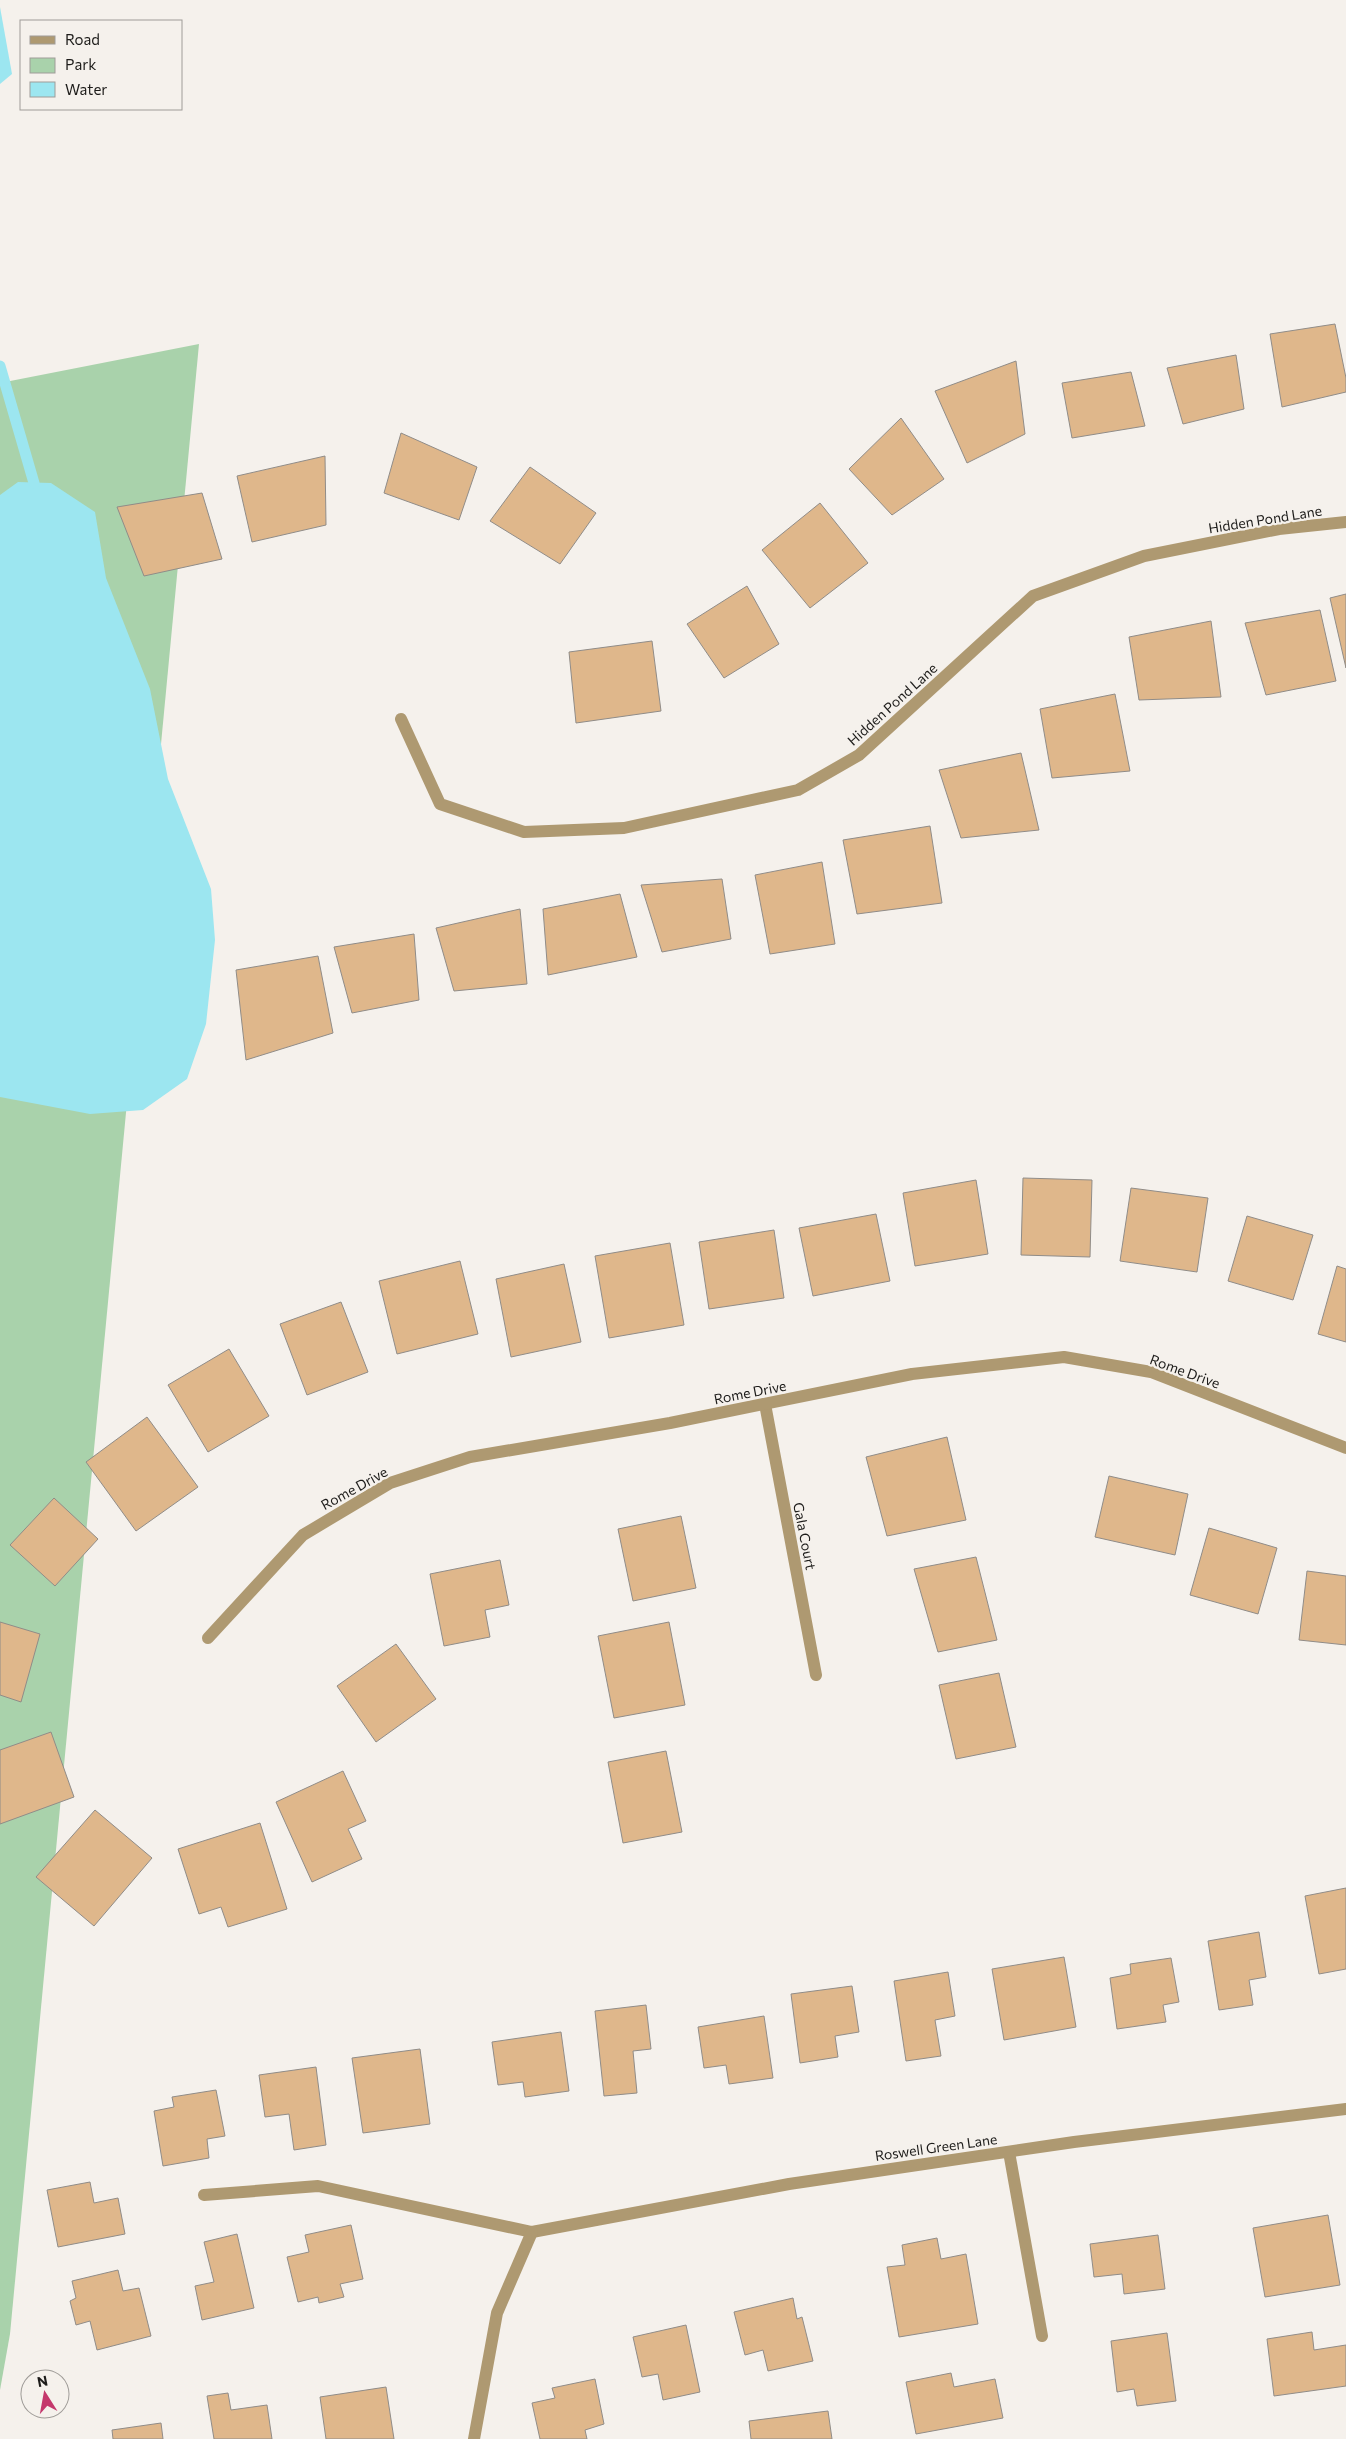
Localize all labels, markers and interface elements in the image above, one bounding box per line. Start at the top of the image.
legend [20,20,182,110]
text: Road [65,30,100,48]
text: Park [65,55,96,73]
text: Water [65,80,107,98]
street label: Hidden Pond Lane [1207,502,1323,536]
street label: Hidden Pond Lane [844,659,940,749]
street label: Rome Drive [1148,1350,1222,1392]
street label: Rome Drive [712,1377,788,1407]
street label: Rome Drive [318,1463,390,1513]
street label: Gala Court [790,1501,820,1571]
street label: Roswell Green Lane [874,2130,998,2164]
north arrow [20,2369,70,2419]
text: N [36,2371,49,2390]

